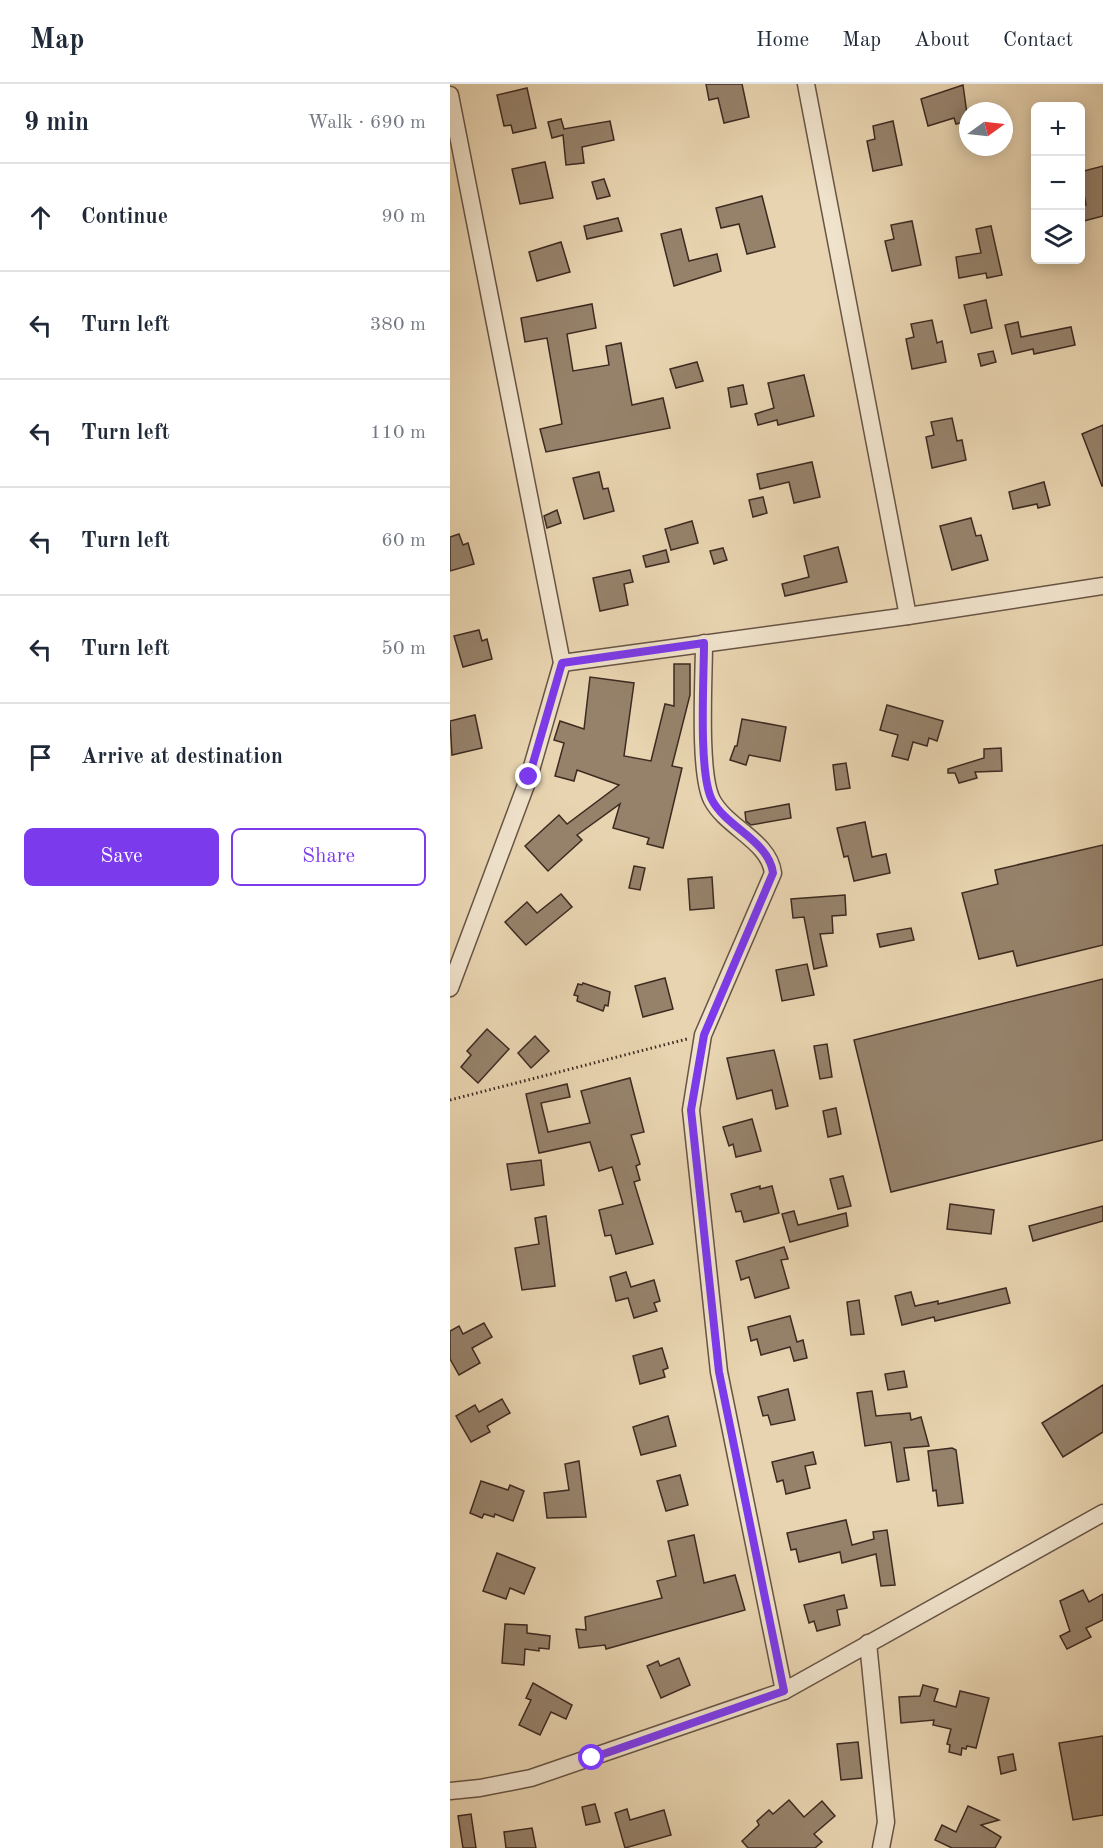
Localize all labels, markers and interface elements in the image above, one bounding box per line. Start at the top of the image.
text: Map [30,27,84,55]
text: Home [756,30,809,51]
text: Map [842,30,881,51]
text: About [914,30,970,51]
text: Contact [1003,30,1073,51]
north arrow [959,102,1013,156]
map controls [1031,102,1085,264]
button: + [1031,102,1085,156]
text: 9 min [24,110,89,136]
text: Walk · 690 m [307,113,426,133]
button: − [1031,156,1085,210]
icon: ahead [24,201,57,234]
text: Continue [81,206,168,228]
text: 90 m [381,207,426,227]
button: layers [1031,210,1085,264]
icon: left [24,309,57,342]
text: Turn left [81,314,170,336]
text: 380 m [370,315,426,335]
icon: left [24,417,57,450]
text: Turn left [81,422,170,444]
text: 110 m [370,423,426,443]
icon: left [24,525,57,558]
text: Turn left [81,530,170,552]
text: 60 m [381,531,426,551]
icon: left [24,633,57,666]
text: Turn left [81,638,170,660]
text: 50 m [381,639,426,659]
icon: arrive [24,741,57,774]
text: Arrive at destination [81,746,283,768]
route end [515,763,541,789]
button: Save [24,828,219,886]
button: Share [231,828,426,886]
route start [578,1744,604,1770]

